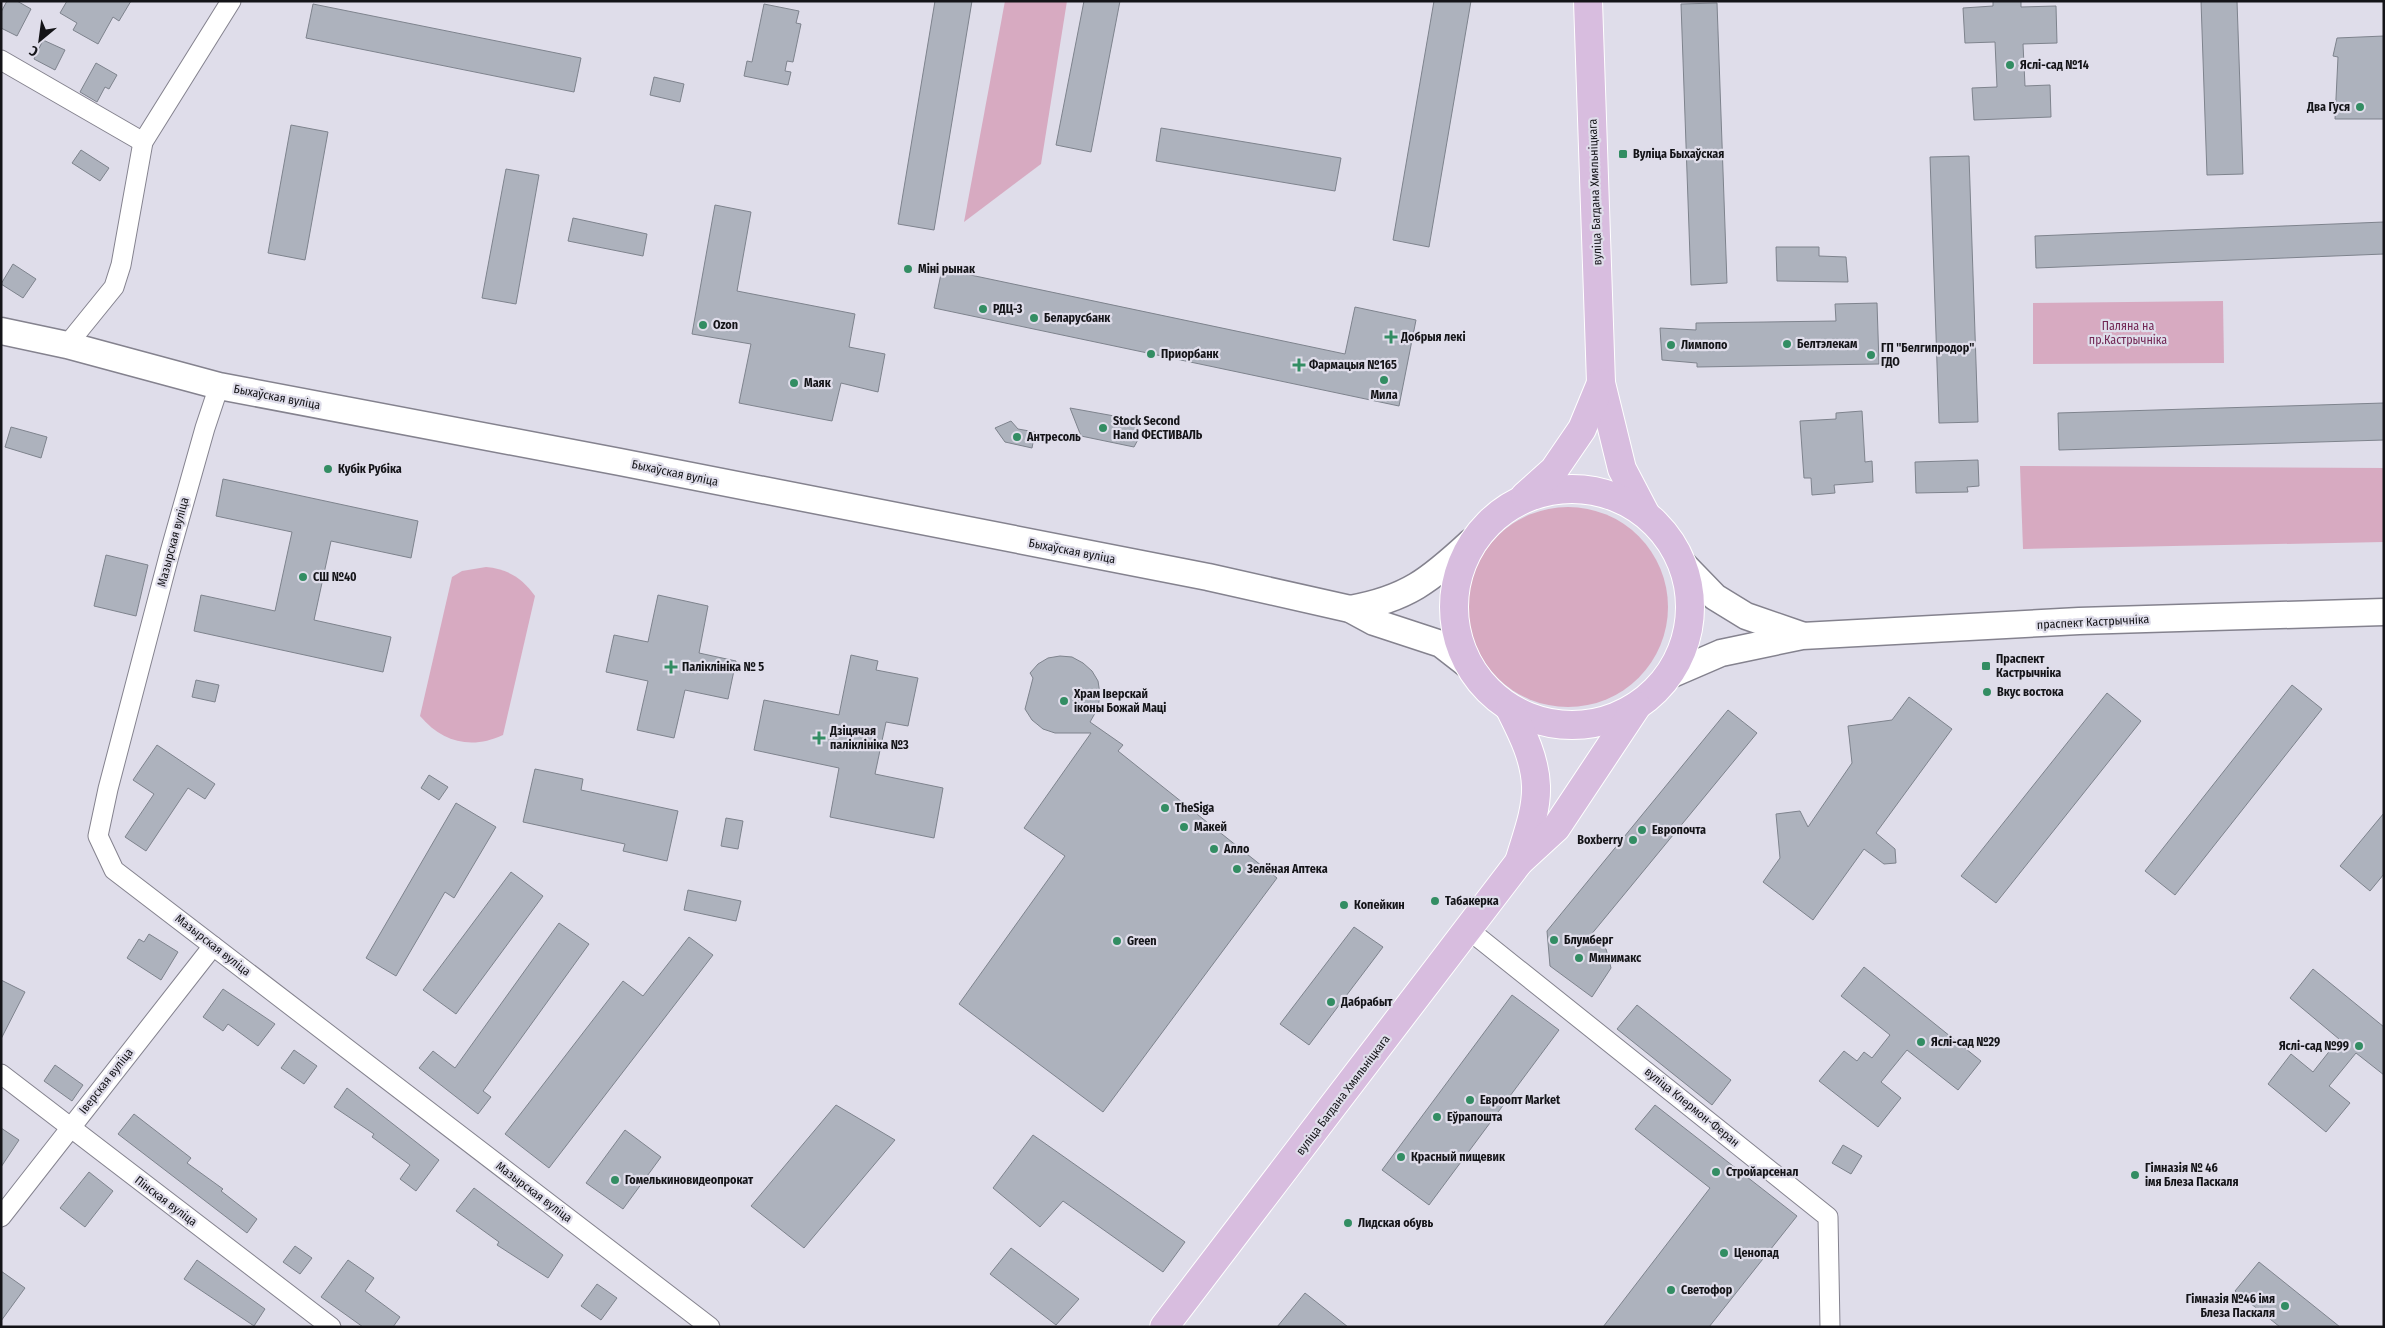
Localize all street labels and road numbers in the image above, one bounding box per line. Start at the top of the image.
street label: вуліца Багдана Хмяльніцкага [1585,118,1605,266]
street label: Быхаўская вуліца [232,382,322,412]
street label: Быхаўская вуліца [630,457,720,489]
street label: Мазырская вуліца [154,496,192,588]
street label: Быхаўская вуліца [1027,536,1117,566]
street label: праспект Кастрычніка [2036,612,2150,632]
street label: Мазырская вуліца [172,911,254,979]
street label: вуліца Багдана Хмяльніцкага [1293,1032,1393,1158]
street label: Іверская вуліца [76,1045,136,1117]
street label: вуліца Клермон-Феран [1642,1064,1742,1150]
street label: Мазырская вуліца [493,1159,575,1225]
street label: Пінская вуліца [132,1173,200,1229]

